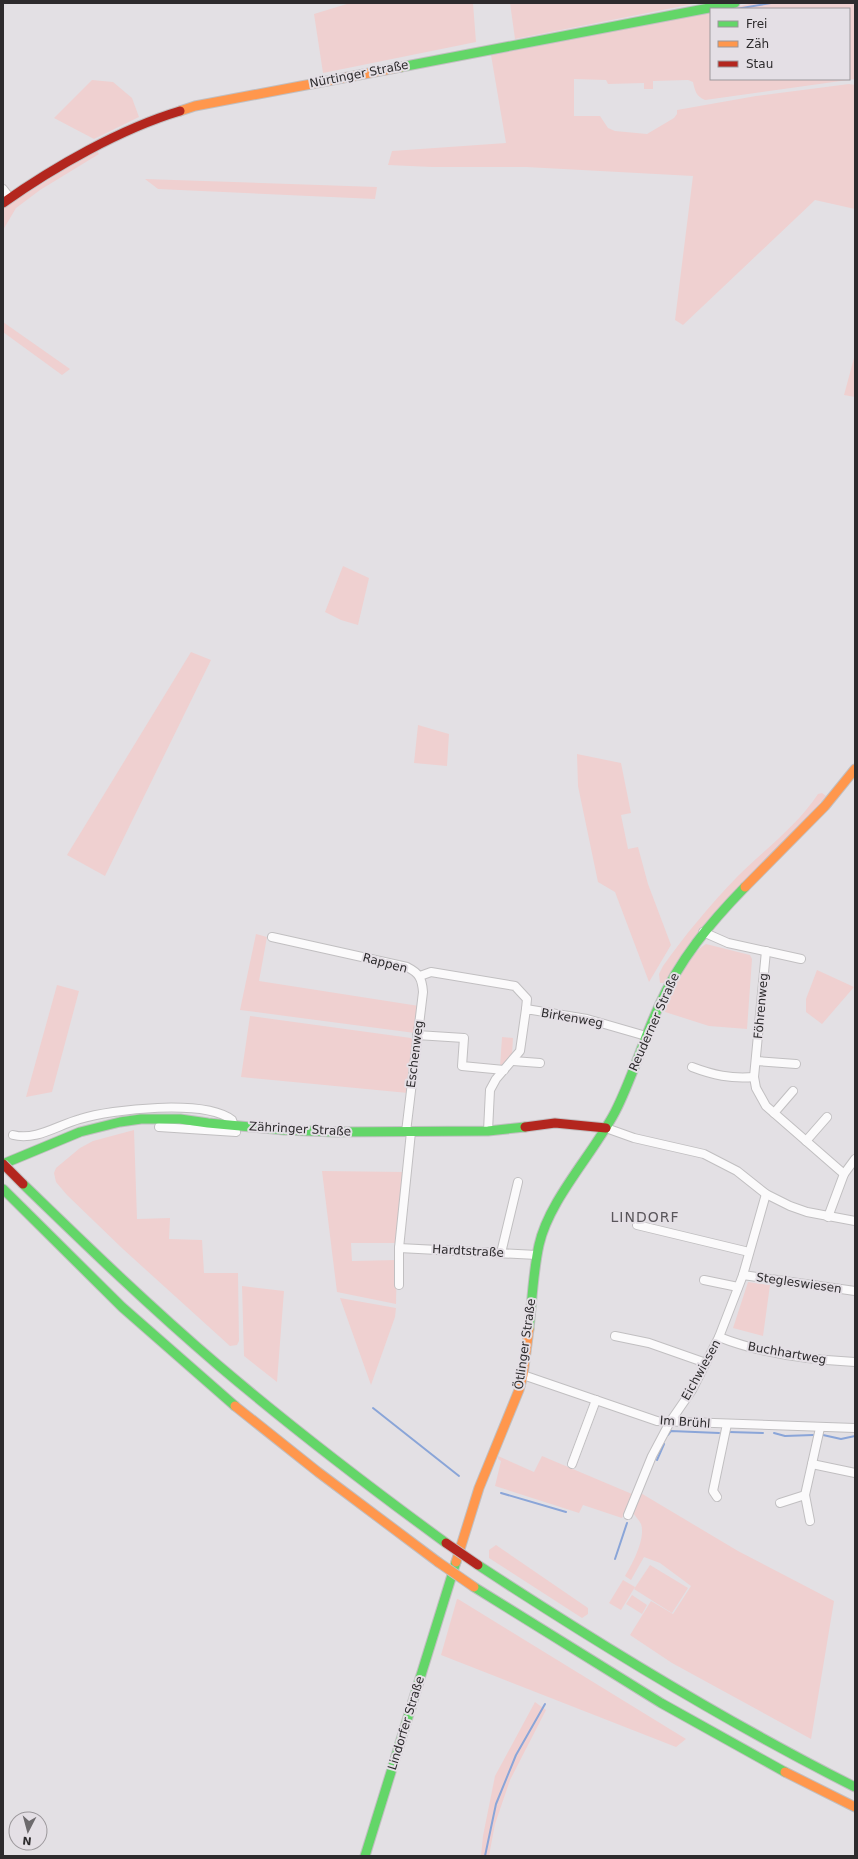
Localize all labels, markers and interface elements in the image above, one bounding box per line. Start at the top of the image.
legend [710,8,850,80]
text: Frei [746,17,767,31]
text: Zäh [746,37,769,51]
text: Stau [746,57,773,71]
street label: Nürtinger Straße [308,58,410,90]
street label: Rappen [361,950,409,976]
street label: Reuderner Straße [626,971,682,1073]
street label: Föhrenweg [751,973,771,1039]
street label: Birkenweg [540,1006,604,1030]
street label: Eschenweg [404,1019,426,1089]
street label: Zähringer Straße [249,1119,351,1139]
district label: LINDORF [611,1209,679,1225]
street label: Hardtstraße [432,1242,504,1260]
street label: Stegleswiesen [755,1270,843,1296]
street label: Ötlinger Straße [510,1297,538,1390]
street label: Eichwiesen [679,1337,723,1403]
street label: Buchhartweg [747,1339,827,1367]
street label: Im Brühl [659,1413,711,1431]
street label: Lindorfer Straße [385,1674,427,1772]
north arrow [8,1811,48,1851]
text: N [22,1834,32,1847]

